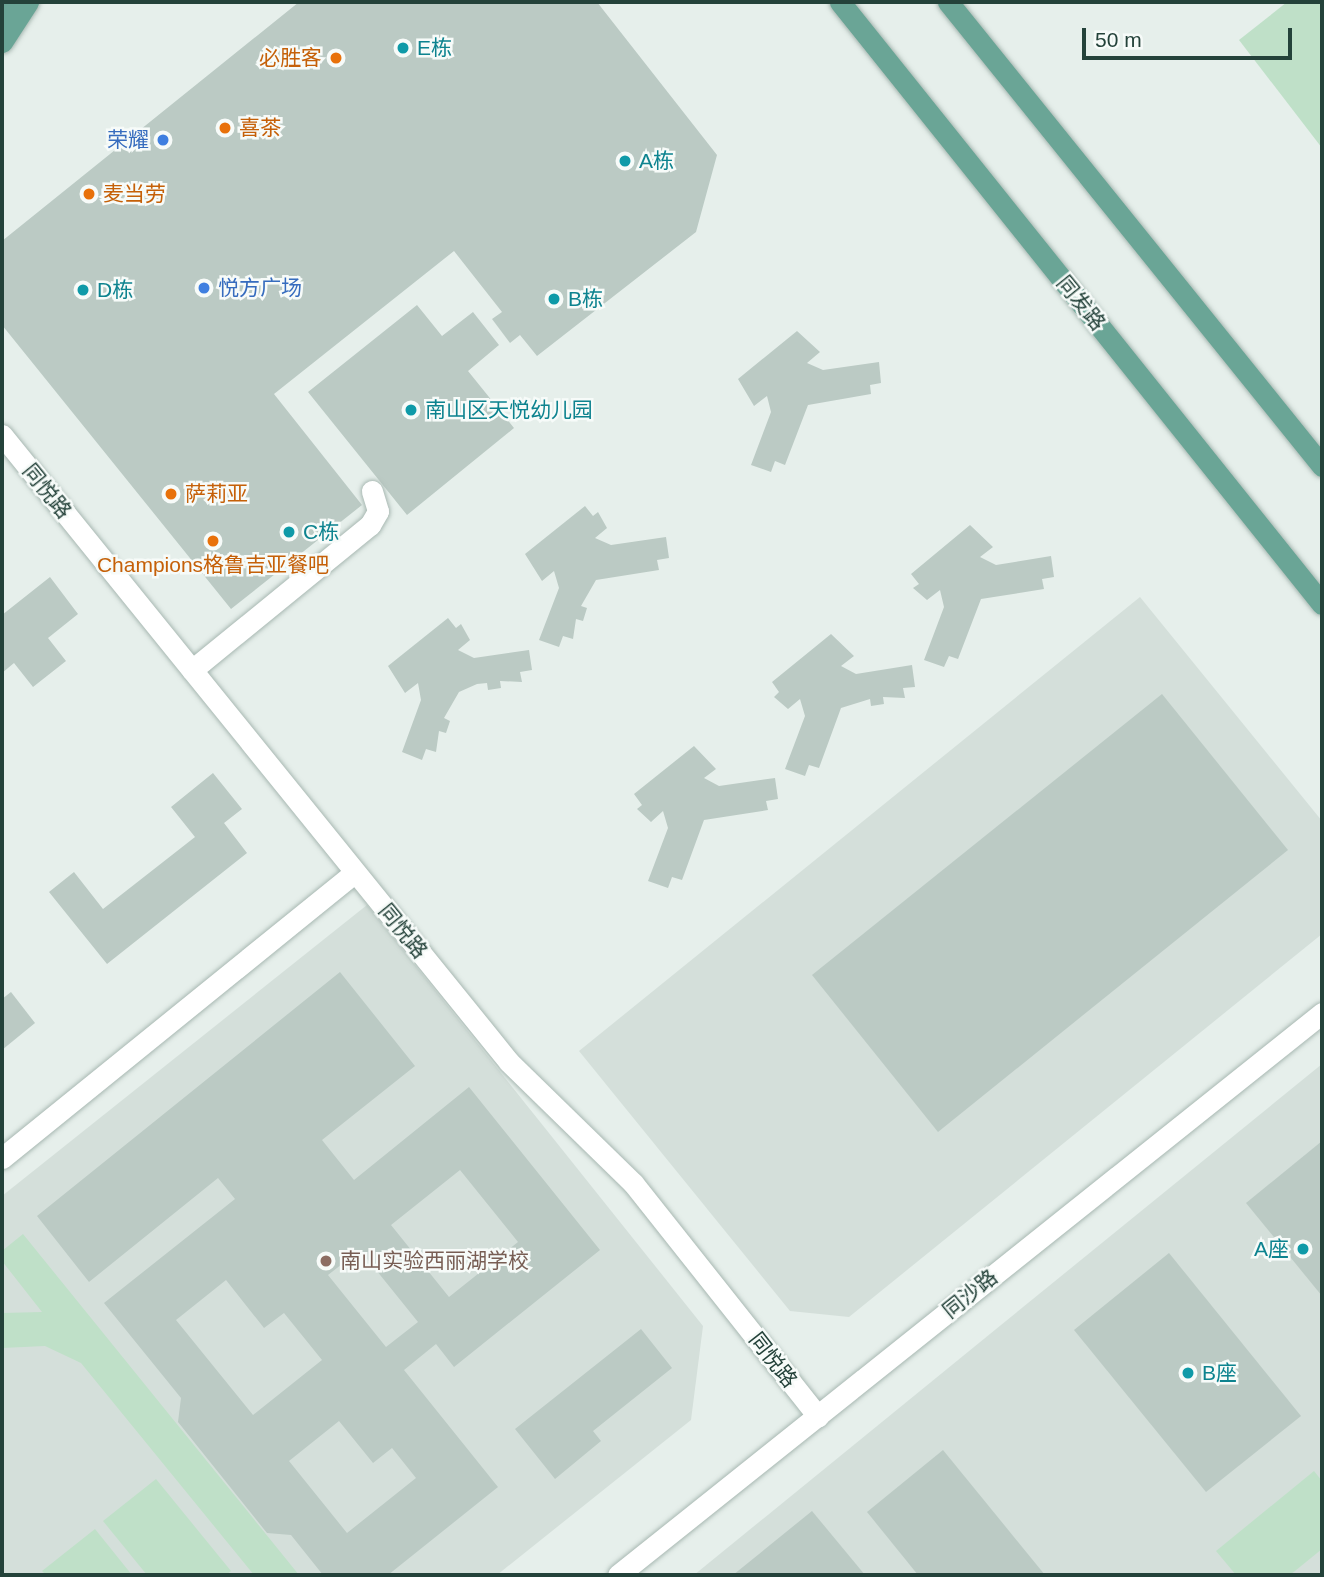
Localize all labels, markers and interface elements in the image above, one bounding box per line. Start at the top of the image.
scale bar [1086,14,1296,58]
text: 50 m [1095,28,1142,51]
place label: E栋 [417,35,452,61]
marker: E栋 [395,40,411,56]
place label: 必胜客 [259,45,322,71]
marker: 必胜客 [328,50,344,66]
place label: 喜茶 [239,115,281,141]
marker: 喜茶 [217,120,233,136]
place label: 荣耀 [107,127,149,153]
marker: 荣耀 [155,132,171,148]
place label: A栋 [639,148,674,174]
marker: A栋 [617,153,633,169]
place label: 麦当劳 [103,181,166,207]
marker: 麦当劳 [81,186,97,202]
street label: 同发路 [1051,271,1111,335]
place label: 悦方广场 [218,275,302,301]
place label: D栋 [97,277,133,303]
marker: 悦方广场 [196,280,212,296]
marker: D栋 [75,282,91,298]
place label: B栋 [568,286,603,312]
marker: B栋 [546,291,562,307]
place label: 南山区天悦幼儿园 [425,397,593,423]
marker: 南山区天悦幼儿园 [403,402,419,418]
street label: 同悦路 [17,459,77,523]
place label: 萨莉亚 [185,481,248,507]
marker: 萨莉亚 [163,486,179,502]
place label: C栋 [303,519,339,545]
marker: C栋 [281,524,297,540]
marker: Champions格鲁吉亚餐吧 [205,533,221,549]
place label: Champions格鲁吉亚餐吧 [97,552,329,578]
street label: 同悦路 [373,899,433,963]
place label: A座 [1254,1236,1289,1262]
marker: A座 [1295,1241,1311,1257]
place label: 南山实验西丽湖学校 [340,1248,529,1274]
marker: 南山实验西丽湖学校 [318,1253,334,1269]
street label: 同沙路 [938,1264,1002,1324]
street label: 同悦路 [744,1327,802,1393]
place label: B座 [1202,1360,1237,1386]
marker: B座 [1180,1365,1196,1381]

